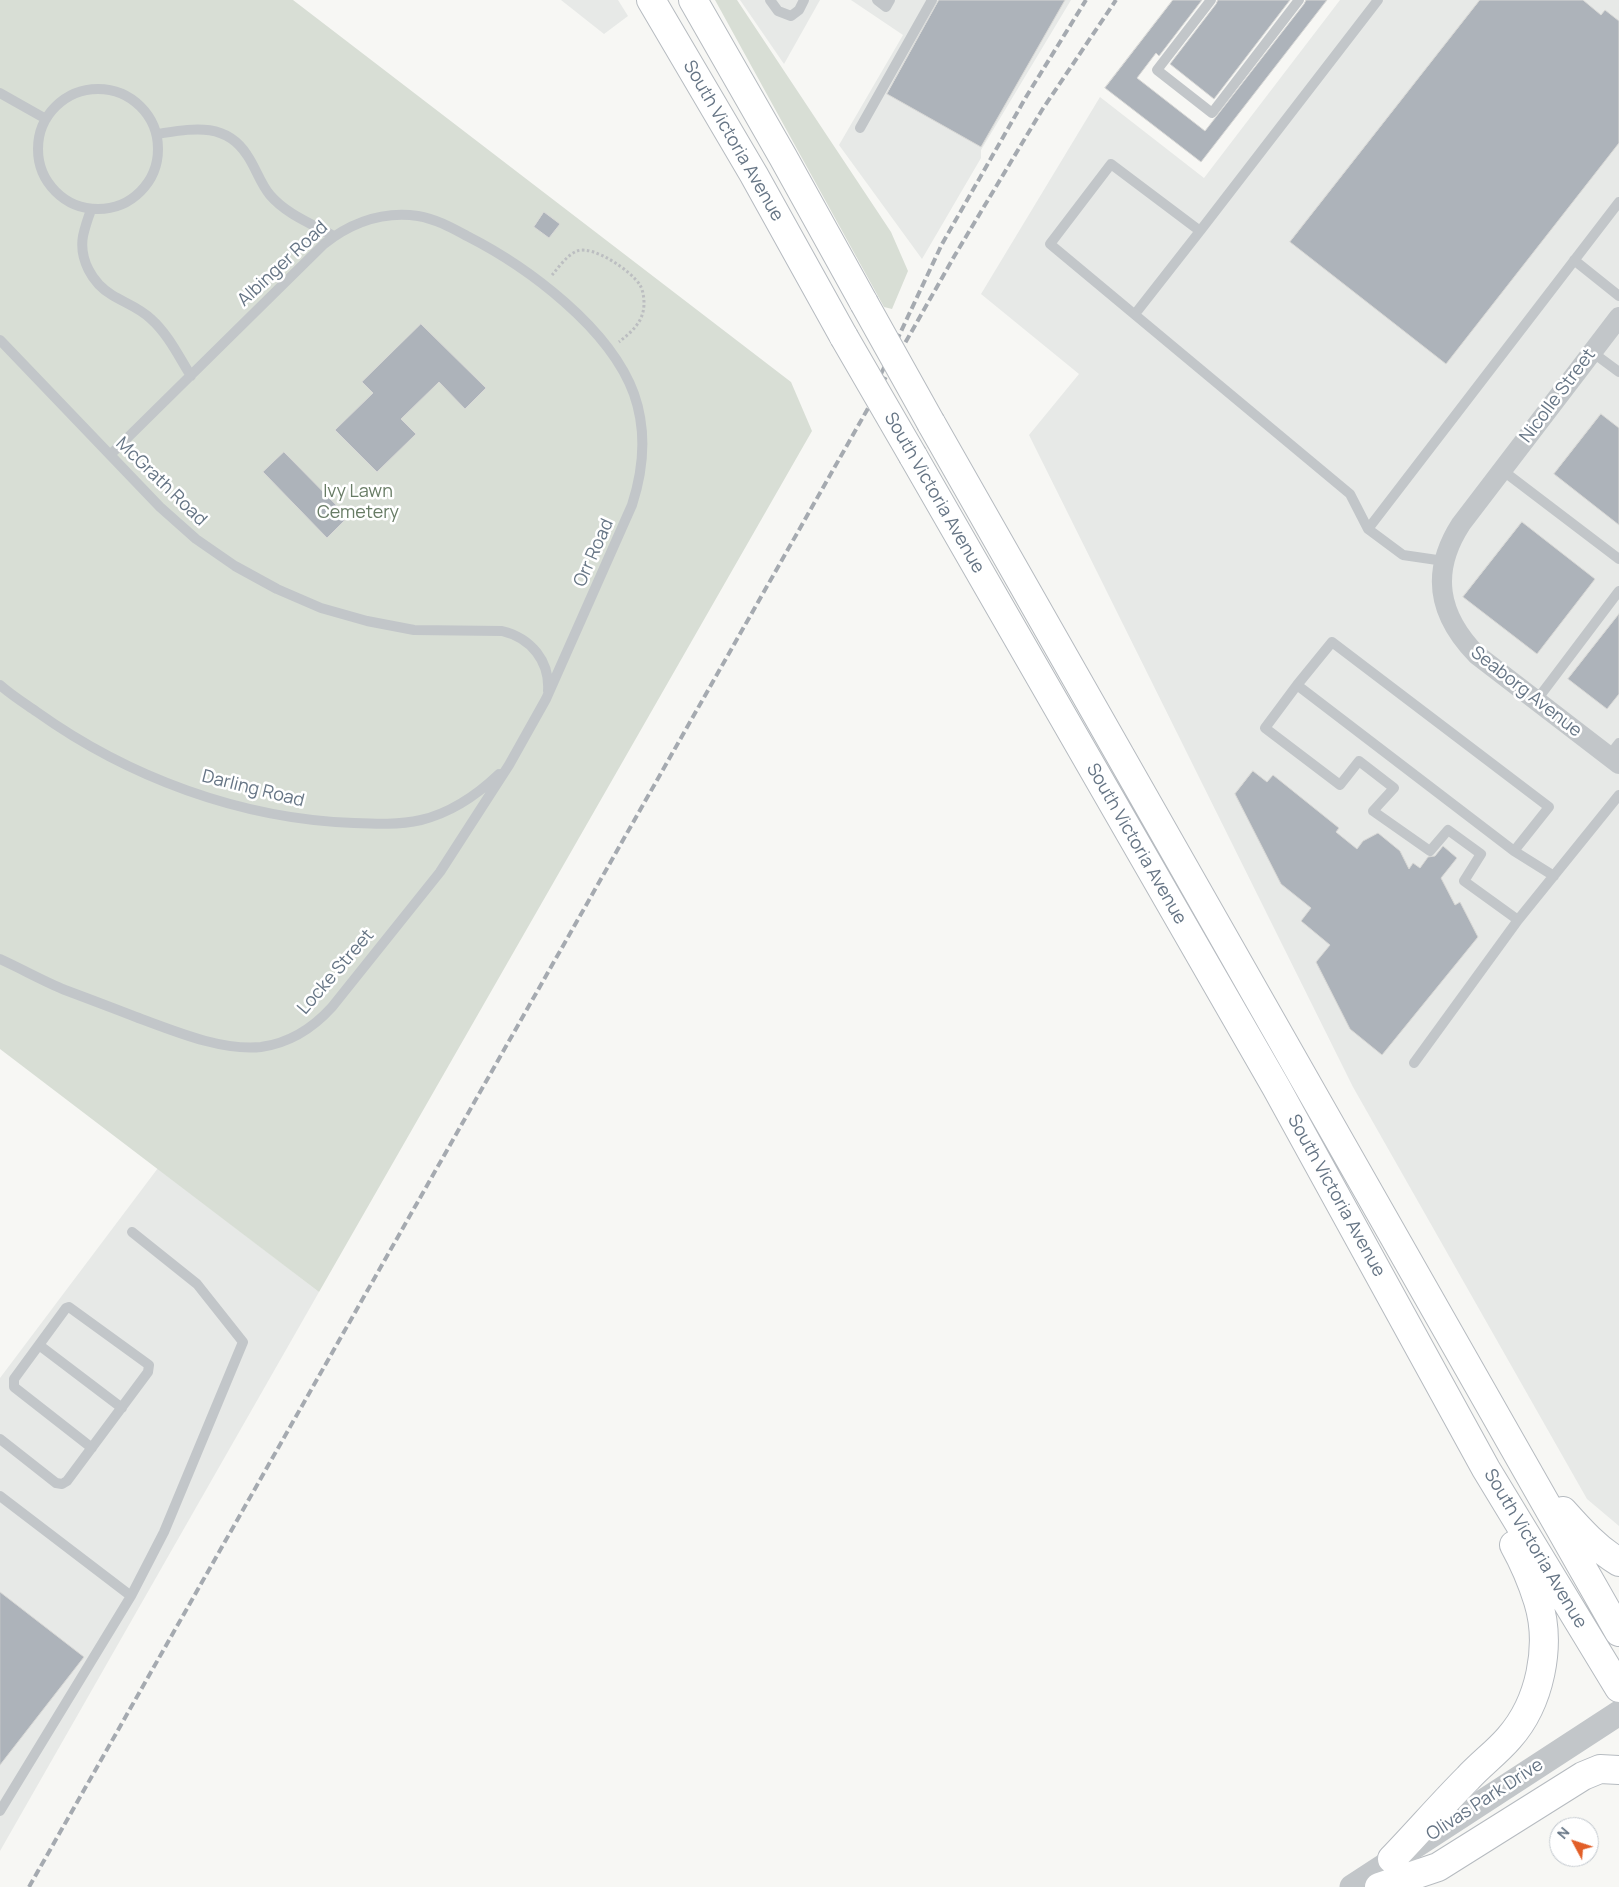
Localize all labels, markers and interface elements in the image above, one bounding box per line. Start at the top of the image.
street label: South Victoria Avenue [678,57,788,225]
street label: Albinger Road [234,217,332,311]
street label: Nicolle Street [1516,345,1600,447]
street label: South Victoria Avenue [879,409,989,577]
street label: McGrath Road [111,433,211,531]
park label: Ivy Lawn Cemetery [317,481,399,524]
street label: Orr Road [569,516,619,590]
street label: Seaborg Avenue [1466,642,1586,742]
street label: South Victoria Avenue [1081,760,1191,928]
street label: Darling Road [200,766,306,812]
street label: Locke Street [293,925,379,1019]
street label: South Victoria Avenue [1282,1111,1390,1281]
street label: South Victoria Avenue [1479,1465,1591,1633]
street label: Olivas Park Drive [1423,1754,1547,1846]
north arrow [1549,1817,1599,1867]
text: N [1552,1823,1573,1843]

